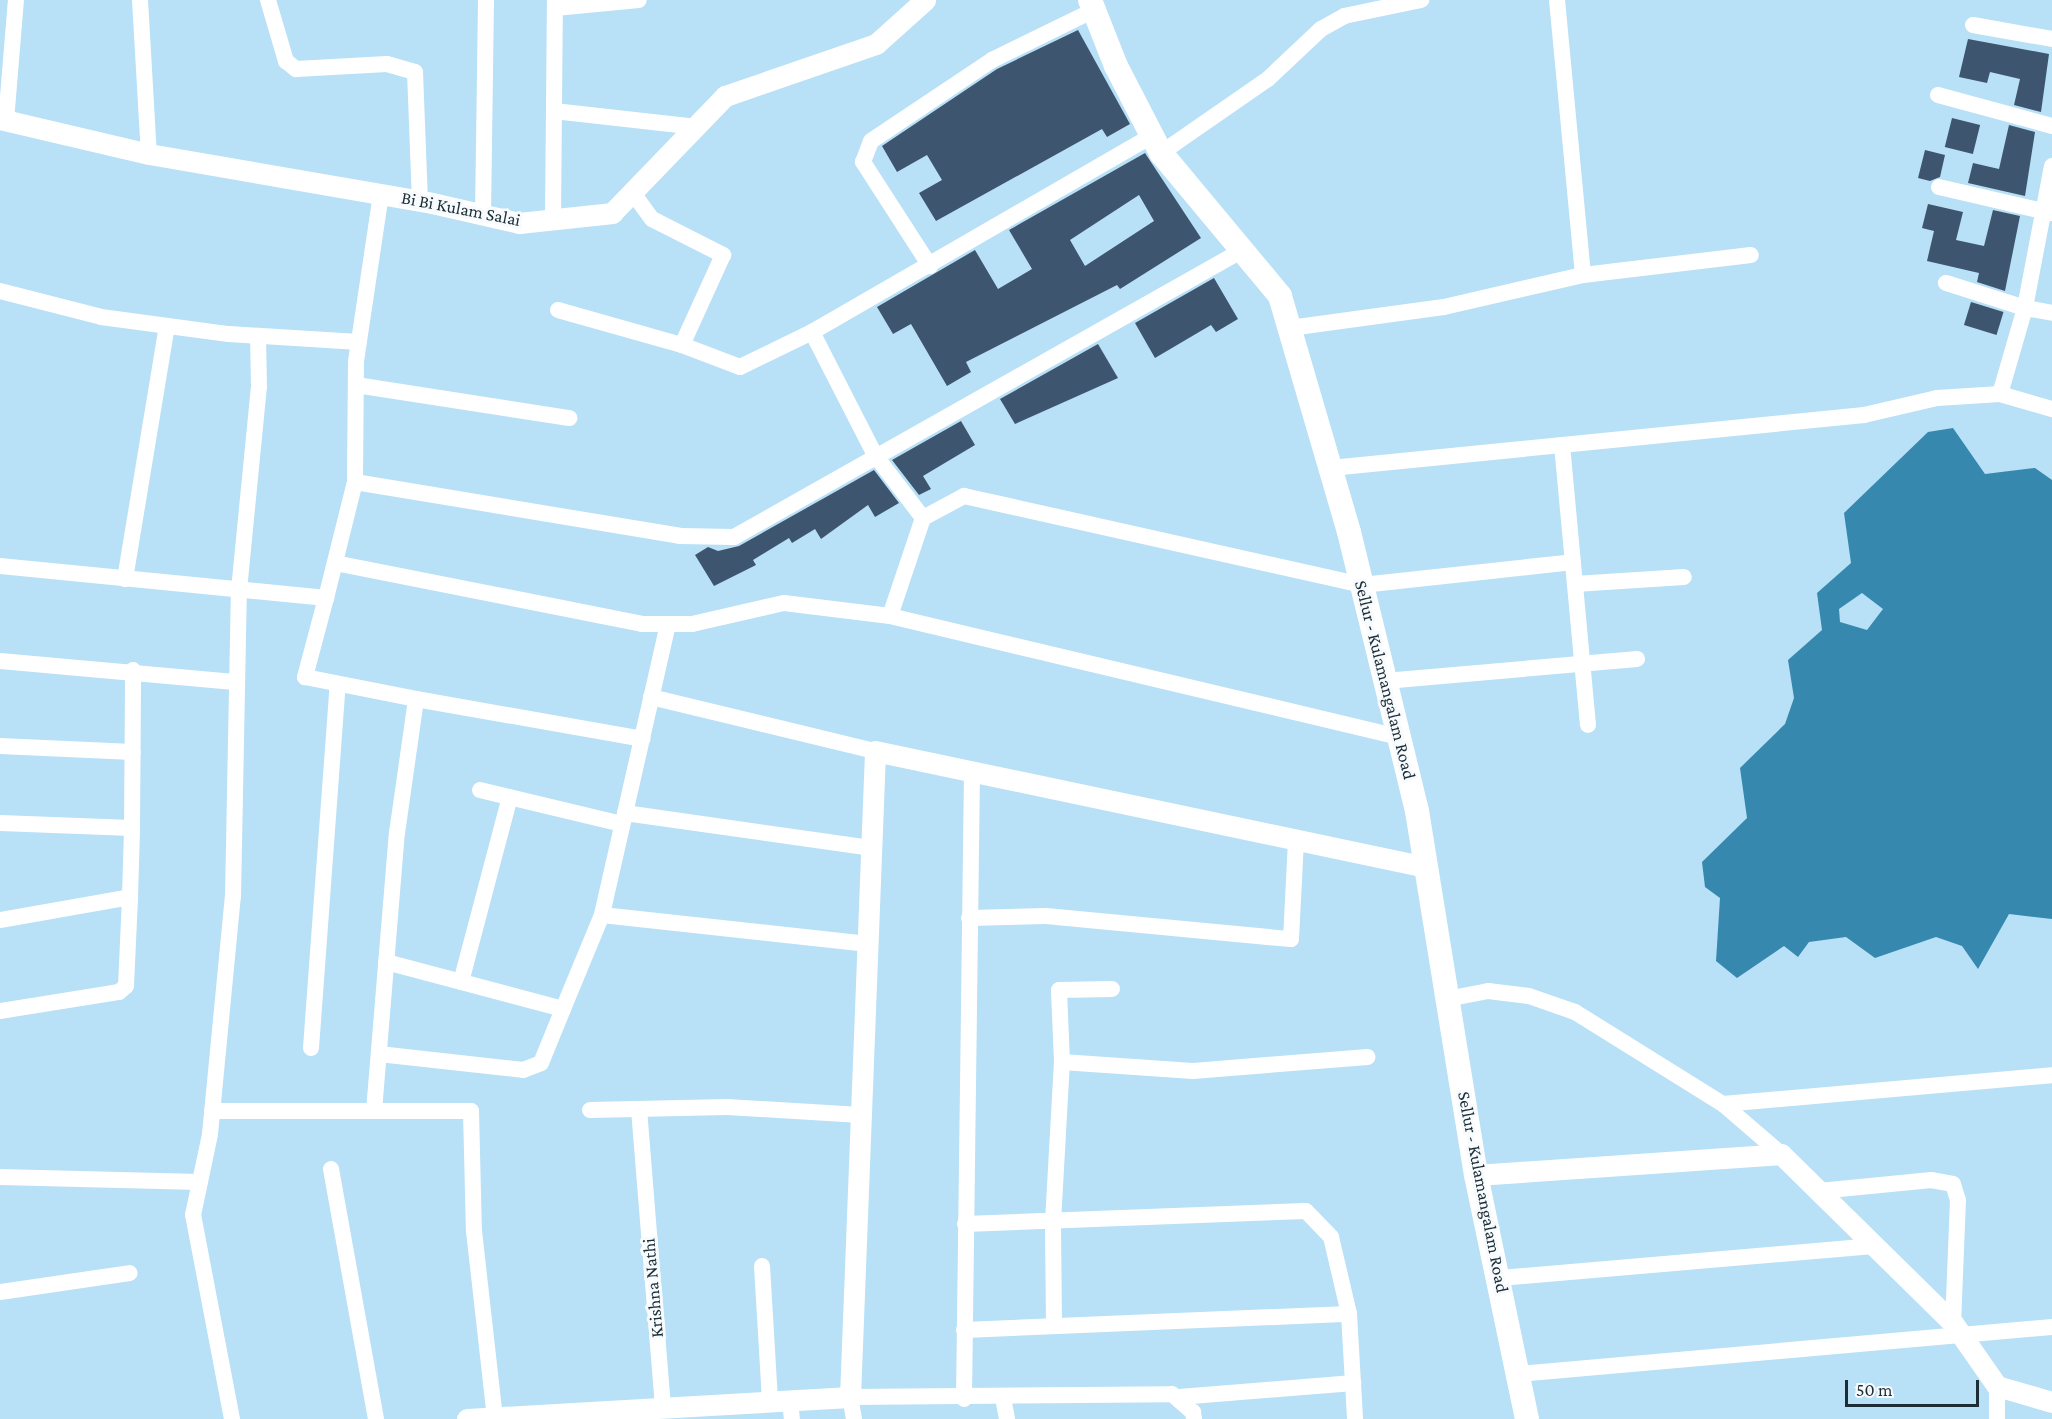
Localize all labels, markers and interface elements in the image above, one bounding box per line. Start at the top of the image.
street label: Bi Bi Kulam Salai [400,187,522,231]
street label: Sellur - Kulamangalam Road [1350,578,1420,782]
street label: Sellur - Kulamangalam Road [1453,1090,1513,1294]
street label: Krishna Nathi [638,1237,668,1339]
scale bar [1848,1368,1982,1406]
text: 50 m [1856,1380,1893,1400]

